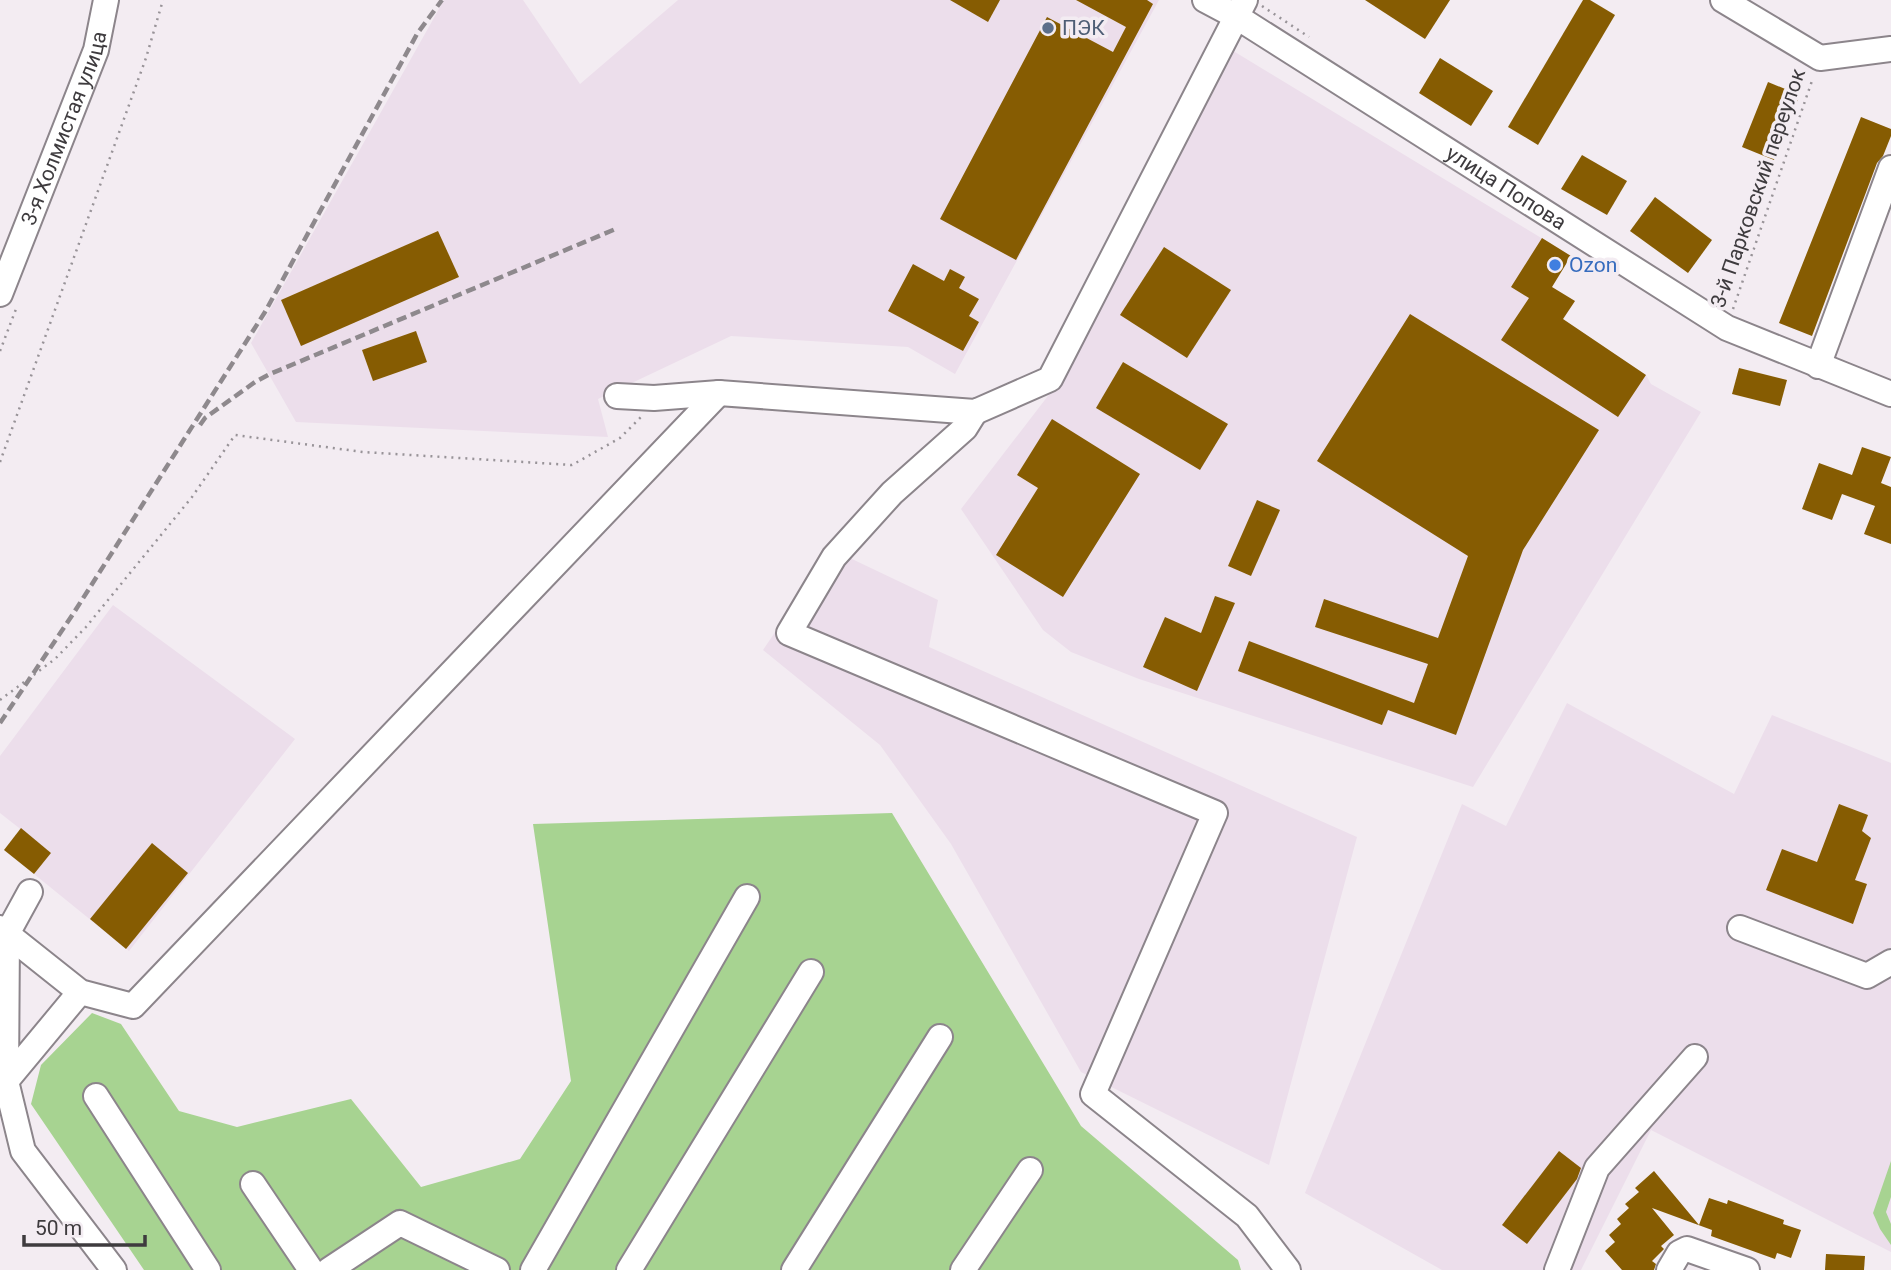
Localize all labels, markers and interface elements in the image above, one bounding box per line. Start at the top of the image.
place label: ПЭК [1062,16,1105,40]
marker: ПЭК [1040,20,1056,36]
street label: 3-я Холмистая улица [16,29,111,228]
street label: 3-й Парковский переулок [1706,65,1810,311]
street label: улица Попова [1442,141,1571,235]
place label: Ozon [1569,253,1617,277]
marker: Ozon [1547,257,1563,273]
scale bar [24,1204,145,1248]
text: 50 m [35,1216,82,1240]

